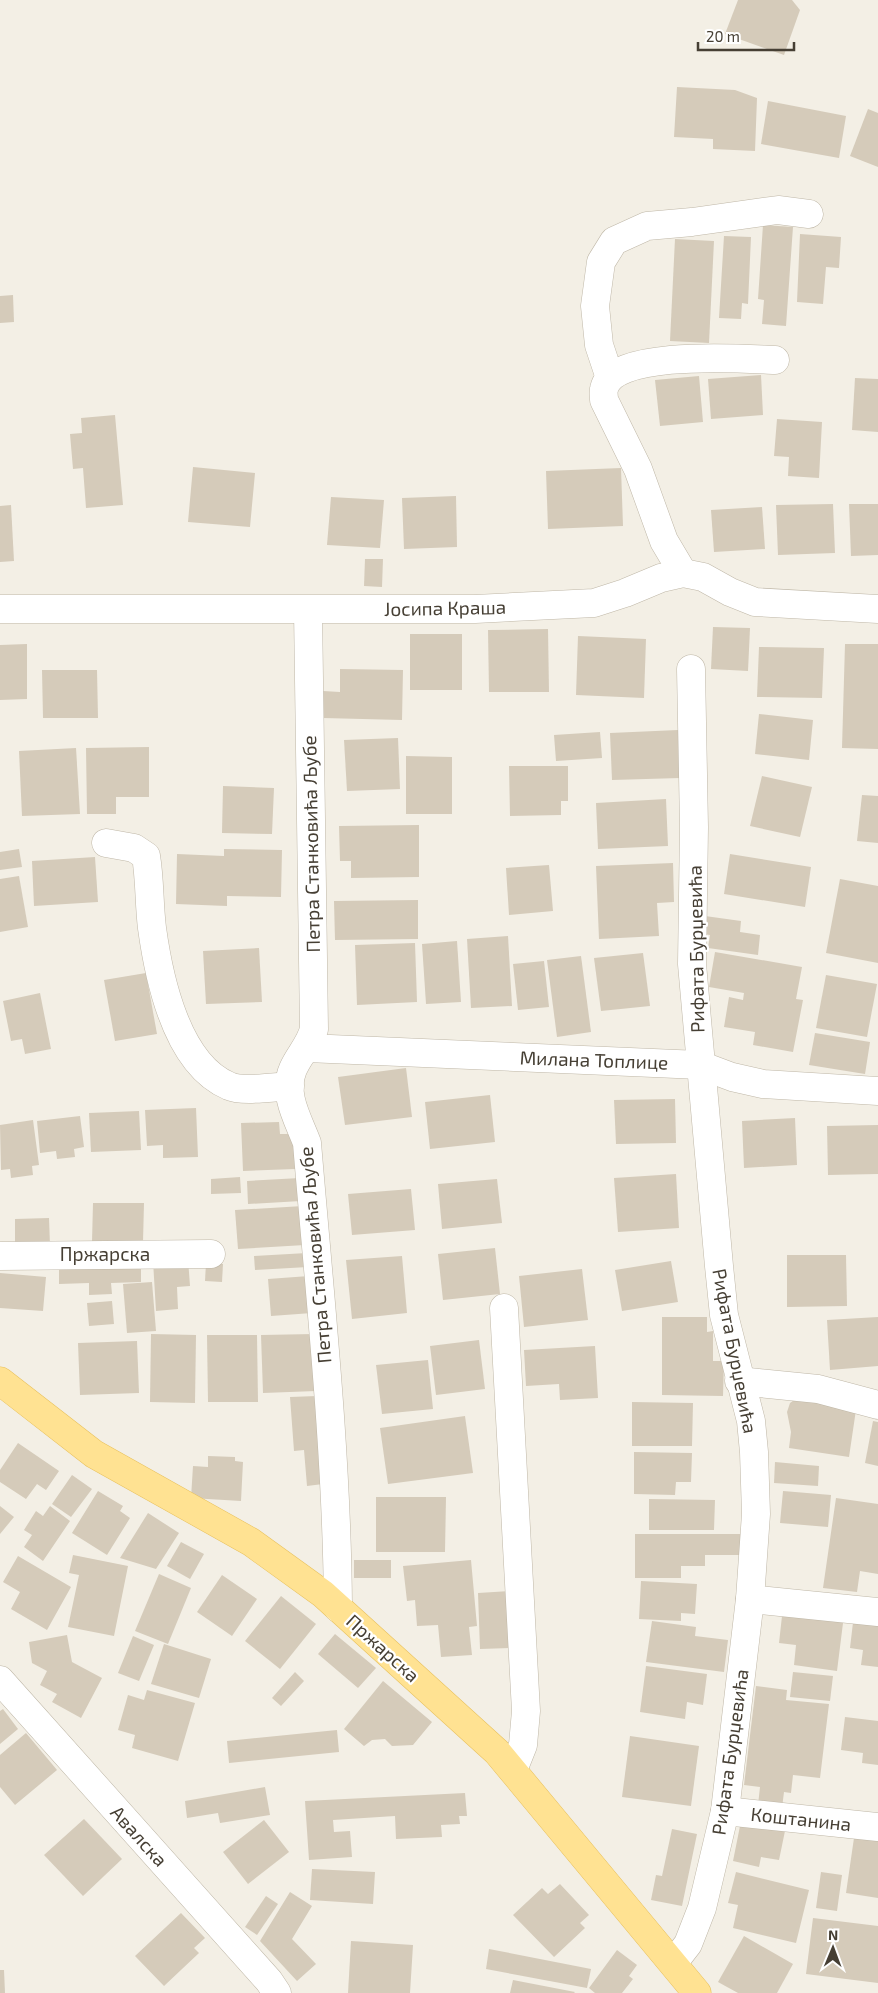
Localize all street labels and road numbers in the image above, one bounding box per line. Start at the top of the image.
street label: Јосипа Краша [384,595,506,620]
street label: Петра Станковића Љубе [297,735,325,953]
street label: Рифата Бурџевића [683,865,709,1033]
street label: Милана Топлице [519,1045,669,1074]
street label: Петра Станковића Љубе [294,1146,336,1364]
street label: Пржарска [60,1242,150,1265]
street label: Рифата Бурџевића [707,1266,763,1436]
street label: Пржарска [342,1609,425,1686]
street label: Рифата Бурџевића [706,1667,754,1837]
street label: Авалска [106,1801,173,1871]
street label: Коштанина [750,1802,852,1835]

